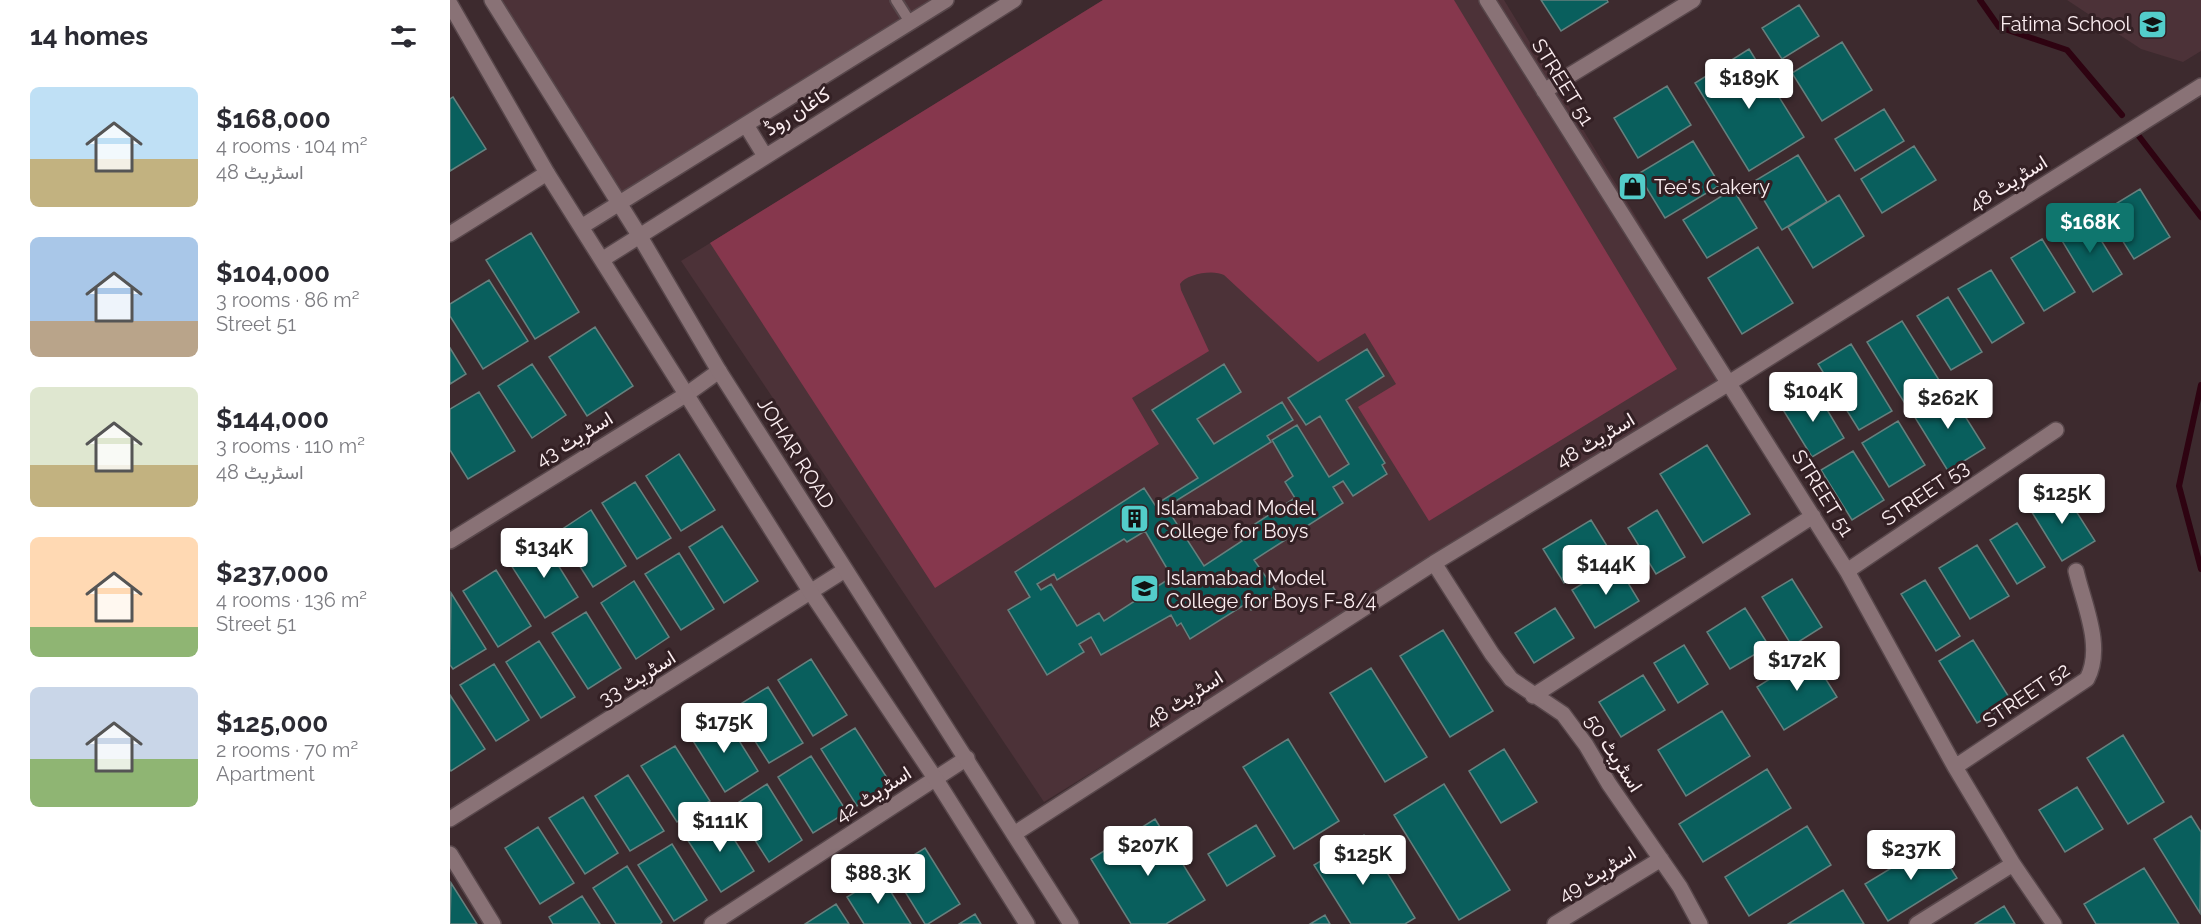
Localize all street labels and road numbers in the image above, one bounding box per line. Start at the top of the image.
street label: STREET 51 [1527,34,1599,130]
street label: کاغان روڈ [760,81,835,141]
street label: اسٹریٹ 48 [1964,150,2052,217]
street label: JOHAR ROAD [752,393,840,513]
street label: اسٹریٹ 43 [531,406,618,473]
street label: اسٹریٹ 48 [1551,407,1639,474]
street label: STREET 51 [1787,445,1859,541]
street label: STREET 53 [1877,455,1973,531]
street label: اسٹریٹ 33 [594,645,680,712]
street label: STREET 52 [1978,657,2074,733]
street label: اسٹریٹ 48 [1141,665,1228,734]
street label: اسٹریٹ 50 [1579,710,1648,797]
street label: اسٹریٹ 42 [830,760,916,828]
street label: اسٹریٹ 49 [1554,841,1641,908]

